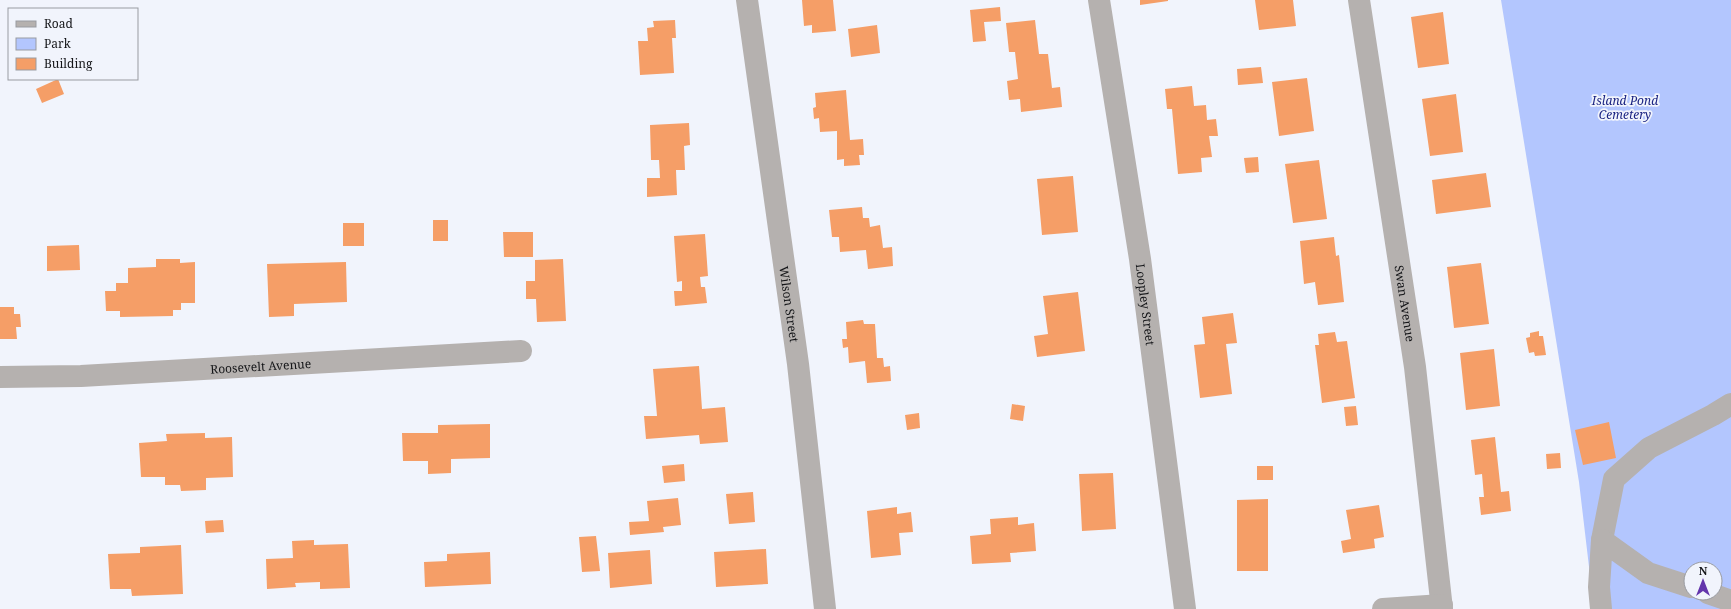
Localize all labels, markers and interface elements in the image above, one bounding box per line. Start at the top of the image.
legend [8,8,138,80]
text: Road [44,15,74,32]
text: Park [44,35,72,52]
text: Building [44,55,93,72]
park label: Island Pond Cemetery [1591,92,1658,123]
street label: Loopley Street [1132,263,1160,346]
street label: Swan Avenue [1391,264,1420,343]
street label: Wilson Street [776,265,803,343]
street label: Roosevelt Avenue [210,354,312,377]
north arrow [1683,561,1723,601]
text: N [1699,563,1708,578]

